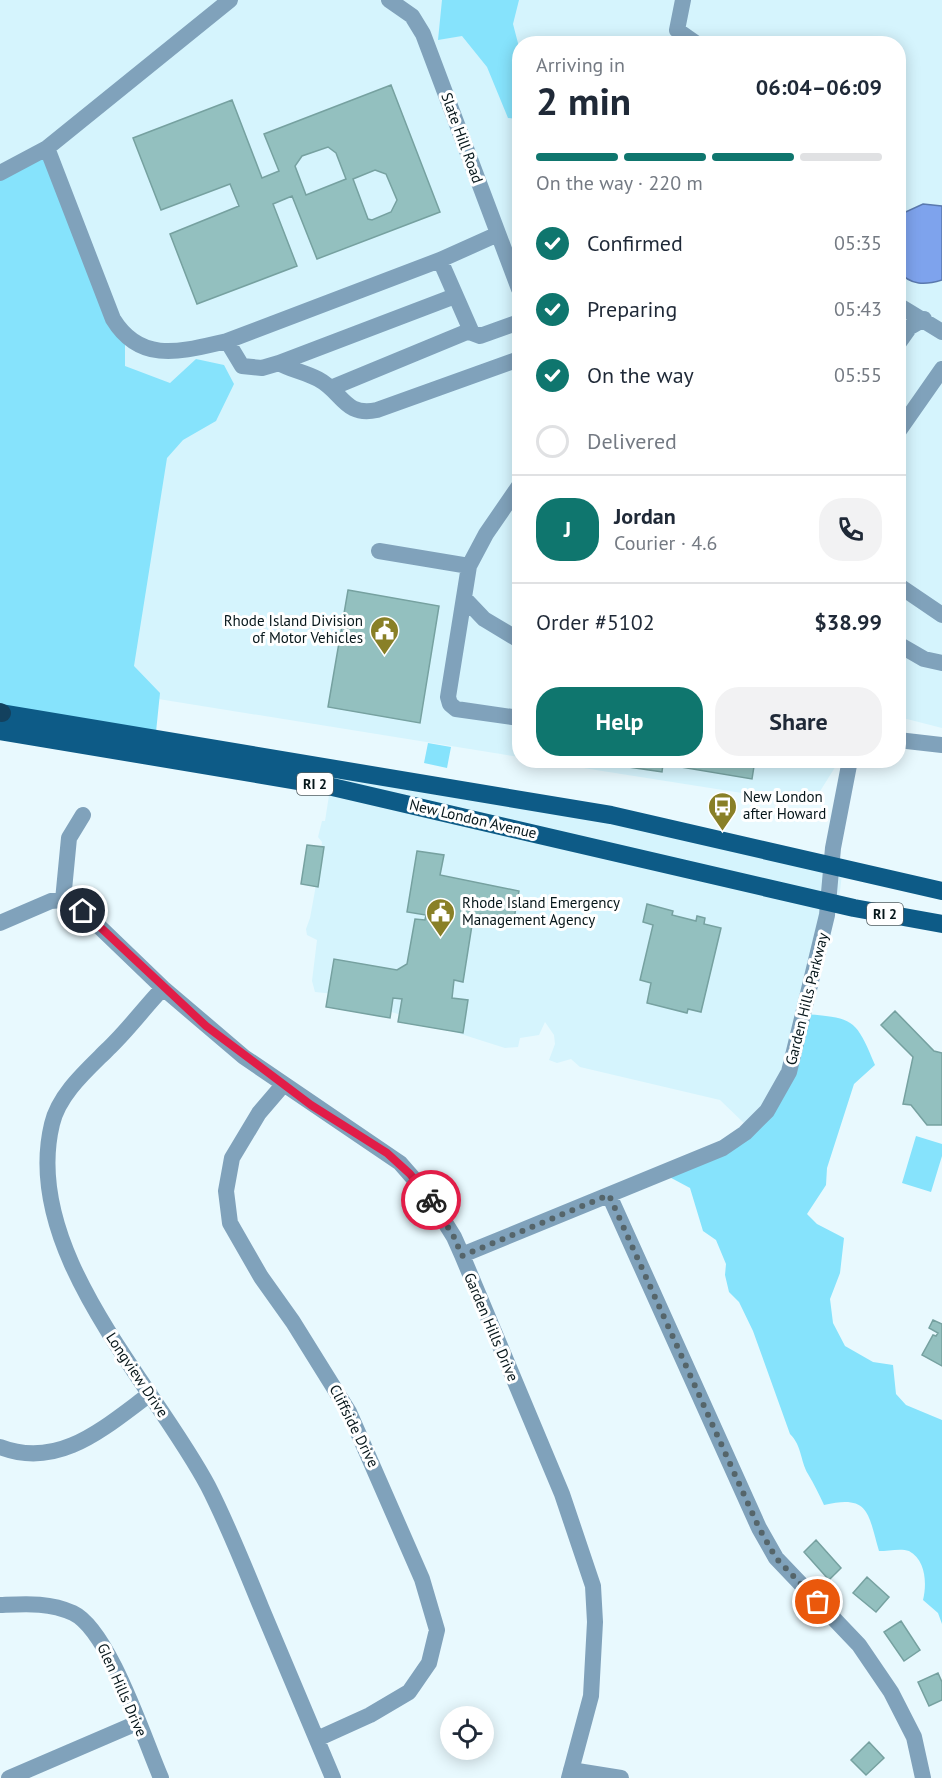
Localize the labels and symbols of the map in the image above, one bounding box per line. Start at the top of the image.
street label: Slate Hill Road [437,90,488,186]
place label: Rhode Island Division of Motor Vehicles [224,611,363,647]
public building icon: Rhode Island Division of Motor Vehicles [368,614,400,656]
road number: RI 2 [297,773,333,795]
place label: New London after Howard [743,787,826,823]
bus stop icon: New London after Howard [706,790,738,832]
street label: New London Avenue [408,795,539,842]
pin [57,885,108,936]
place label: Rhode Island Emergency Management Agency [462,893,620,929]
public building icon: Rhode Island Emergency Management Agency [425,896,457,938]
road number: RI 2 [867,903,903,925]
street label: Garden Hills Parkway [781,931,832,1067]
courier [401,1170,461,1230]
street label: Garden Hills Drive [460,1270,523,1384]
street label: Longview Drive [102,1329,173,1421]
street label: Cliffside Drive [326,1381,383,1470]
pin [792,1576,843,1627]
street label: Glen Hills Drive [93,1640,152,1739]

